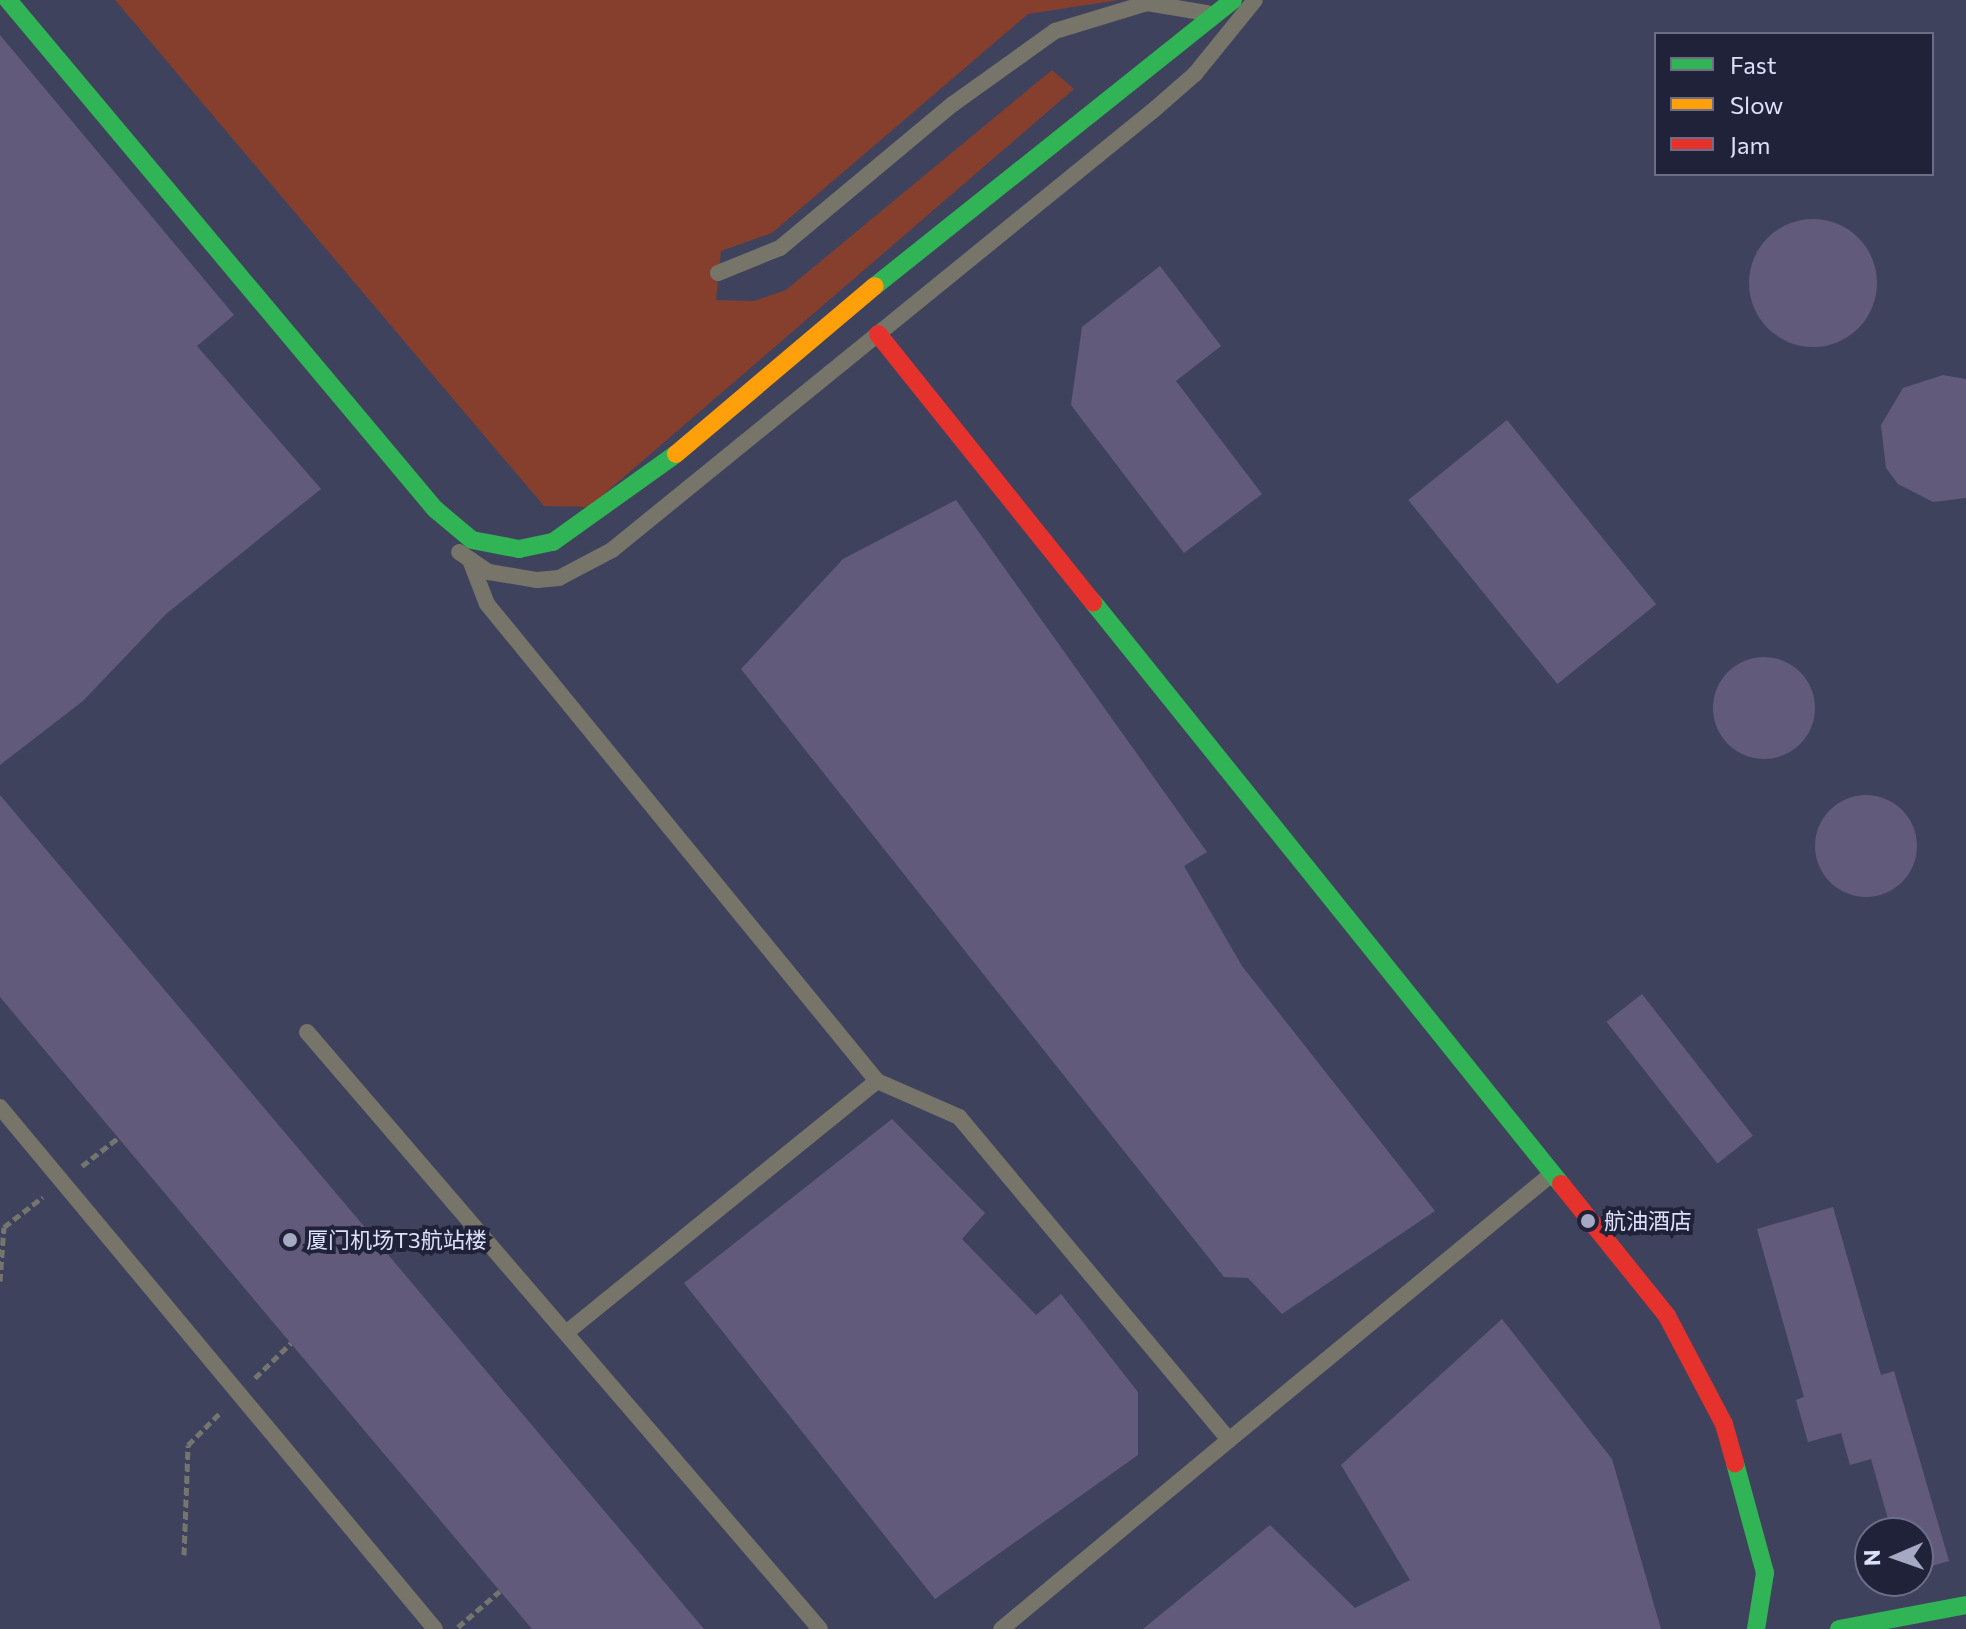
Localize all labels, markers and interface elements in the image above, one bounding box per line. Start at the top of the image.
legend [1654,32,1934,176]
text: Fast [1730,50,1777,79]
text: Slow [1730,90,1783,119]
text: Jam [1730,130,1770,159]
place label: 航油酒店 [1604,1208,1692,1234]
marker: 航油酒店 [1579,1212,1597,1230]
place label: 厦门机场T3航站楼 [306,1227,487,1253]
marker: 厦门机场T3航站楼 [281,1231,299,1249]
north arrow [1854,1517,1934,1597]
text: N [1858,1549,1885,1567]

